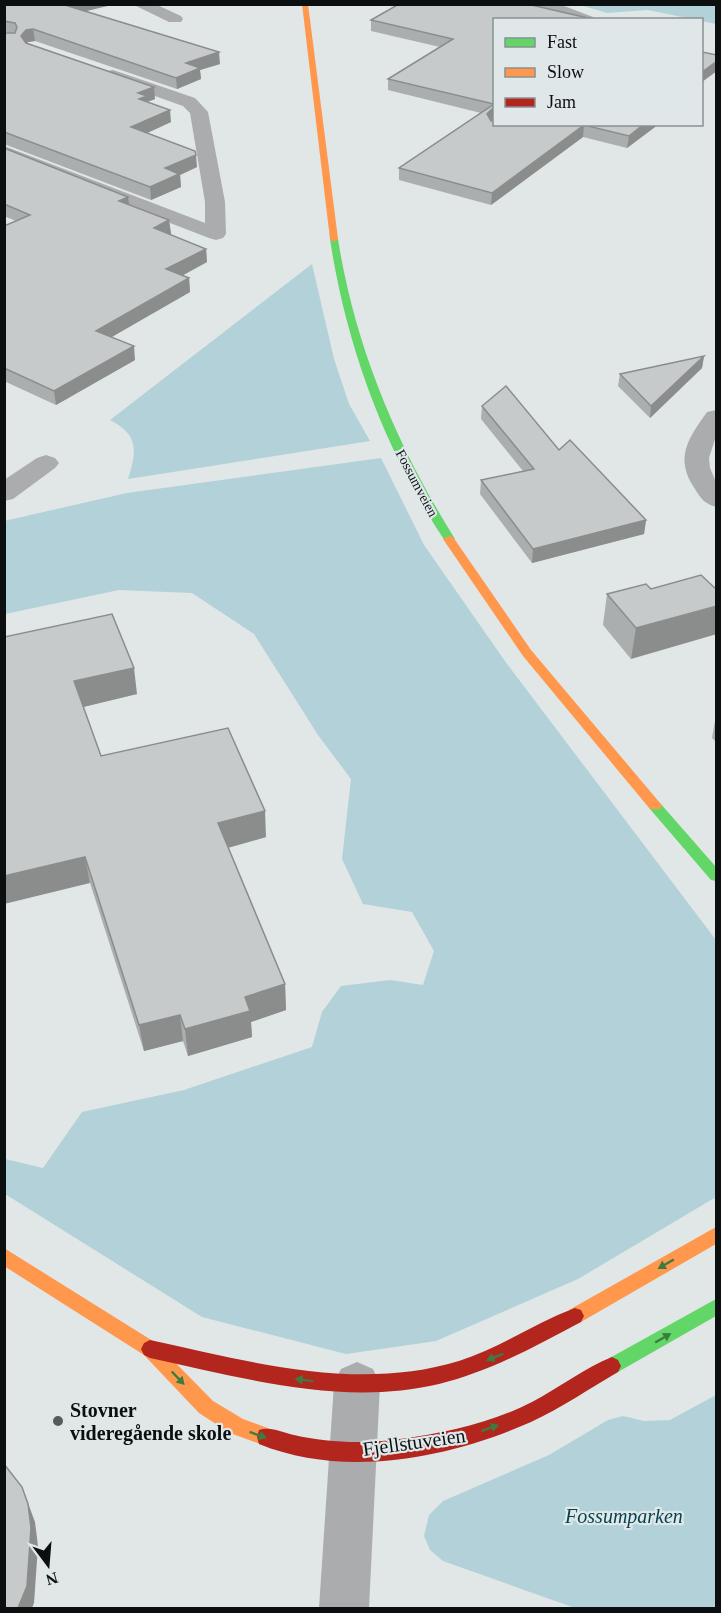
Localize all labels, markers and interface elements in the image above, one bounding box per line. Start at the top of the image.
legend [493,18,703,126]
text: Fast [547,32,577,52]
text: Slow [547,62,584,82]
text: Jam [547,92,576,112]
street label: Fossumveien [393,447,441,519]
one-way arrow [657,1259,674,1269]
one-way arrow [655,1332,671,1343]
one-way arrow [485,1352,503,1362]
one-way arrow [171,1371,185,1385]
one-way arrow [294,1375,313,1384]
place label: Stovner videregående skole [70,1399,231,1445]
marker: Stovner videregående skole [51,1414,65,1428]
one-way arrow [481,1423,499,1433]
street label: Fjellstuveien [361,1424,467,1461]
one-way arrow [249,1430,267,1440]
park label: Fossumparken [564,1505,683,1528]
north arrow [18,1535,78,1595]
text: N [44,1569,60,1589]

